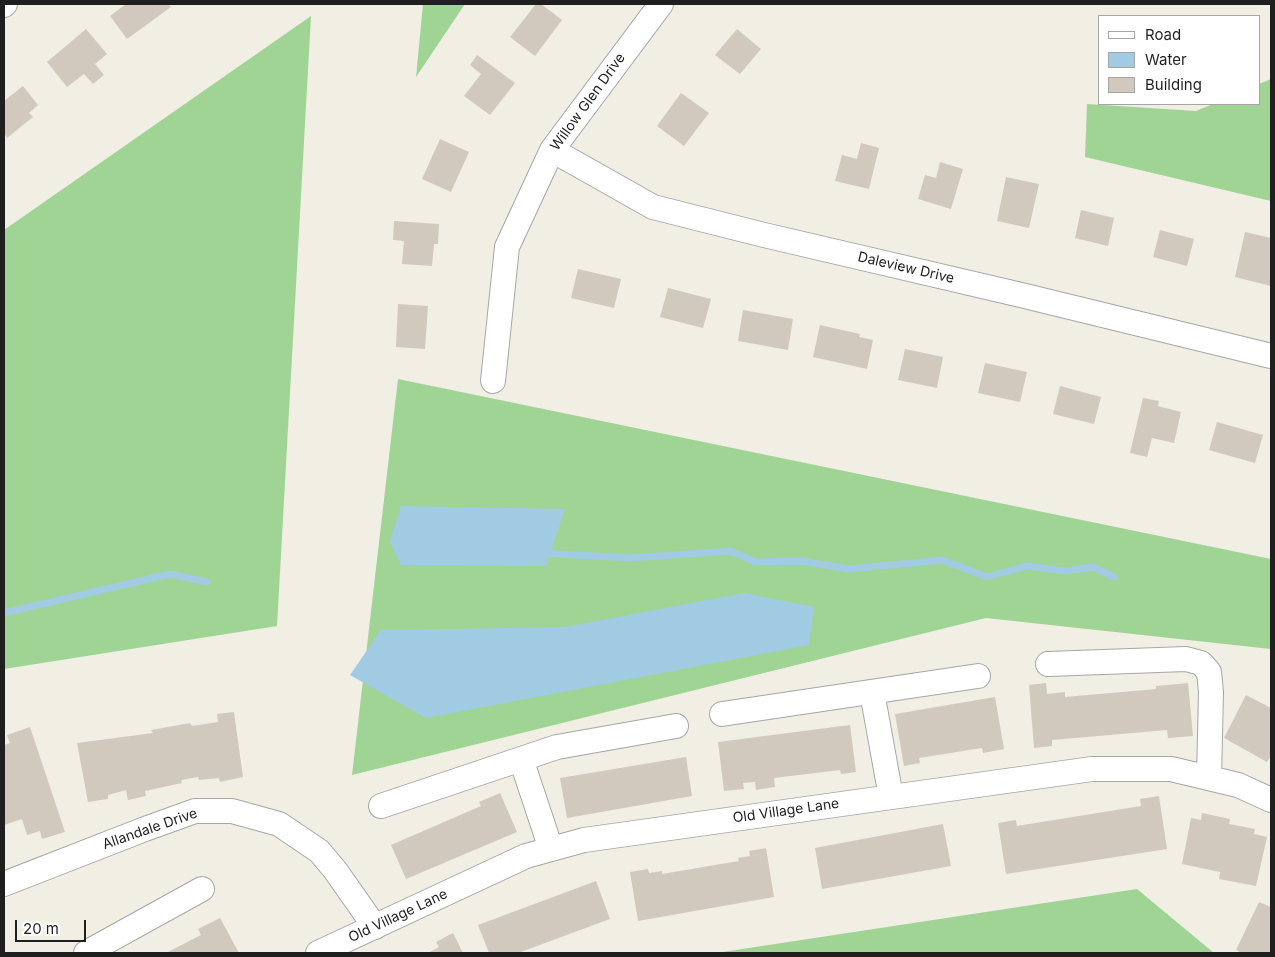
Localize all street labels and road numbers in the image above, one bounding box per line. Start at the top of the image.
street label: Willow Glen Drive [547,50,629,154]
street label: Daleview Drive [856,249,956,287]
street label: Old Village Lane [732,795,840,827]
street label: Allandale Drive [100,805,200,853]
street label: Old Village Lane [346,886,450,946]

